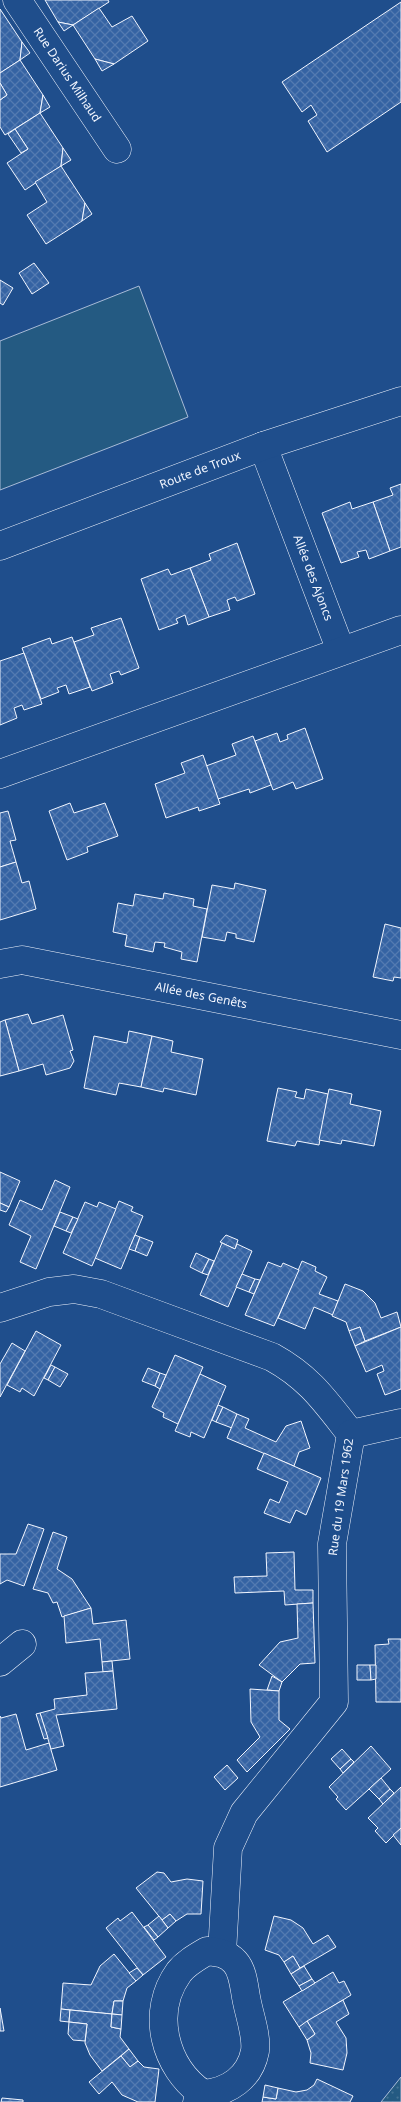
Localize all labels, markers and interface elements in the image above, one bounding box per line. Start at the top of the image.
street label: Rue Darius Milhaud [30,24,105,125]
street label: Route de Troux [157,446,243,493]
street label: Allée des Ajoncs [290,532,338,623]
street label: Allée des Genêts [154,978,249,1012]
street label: Rue du 19 Mars 1962 [324,1437,357,1557]

